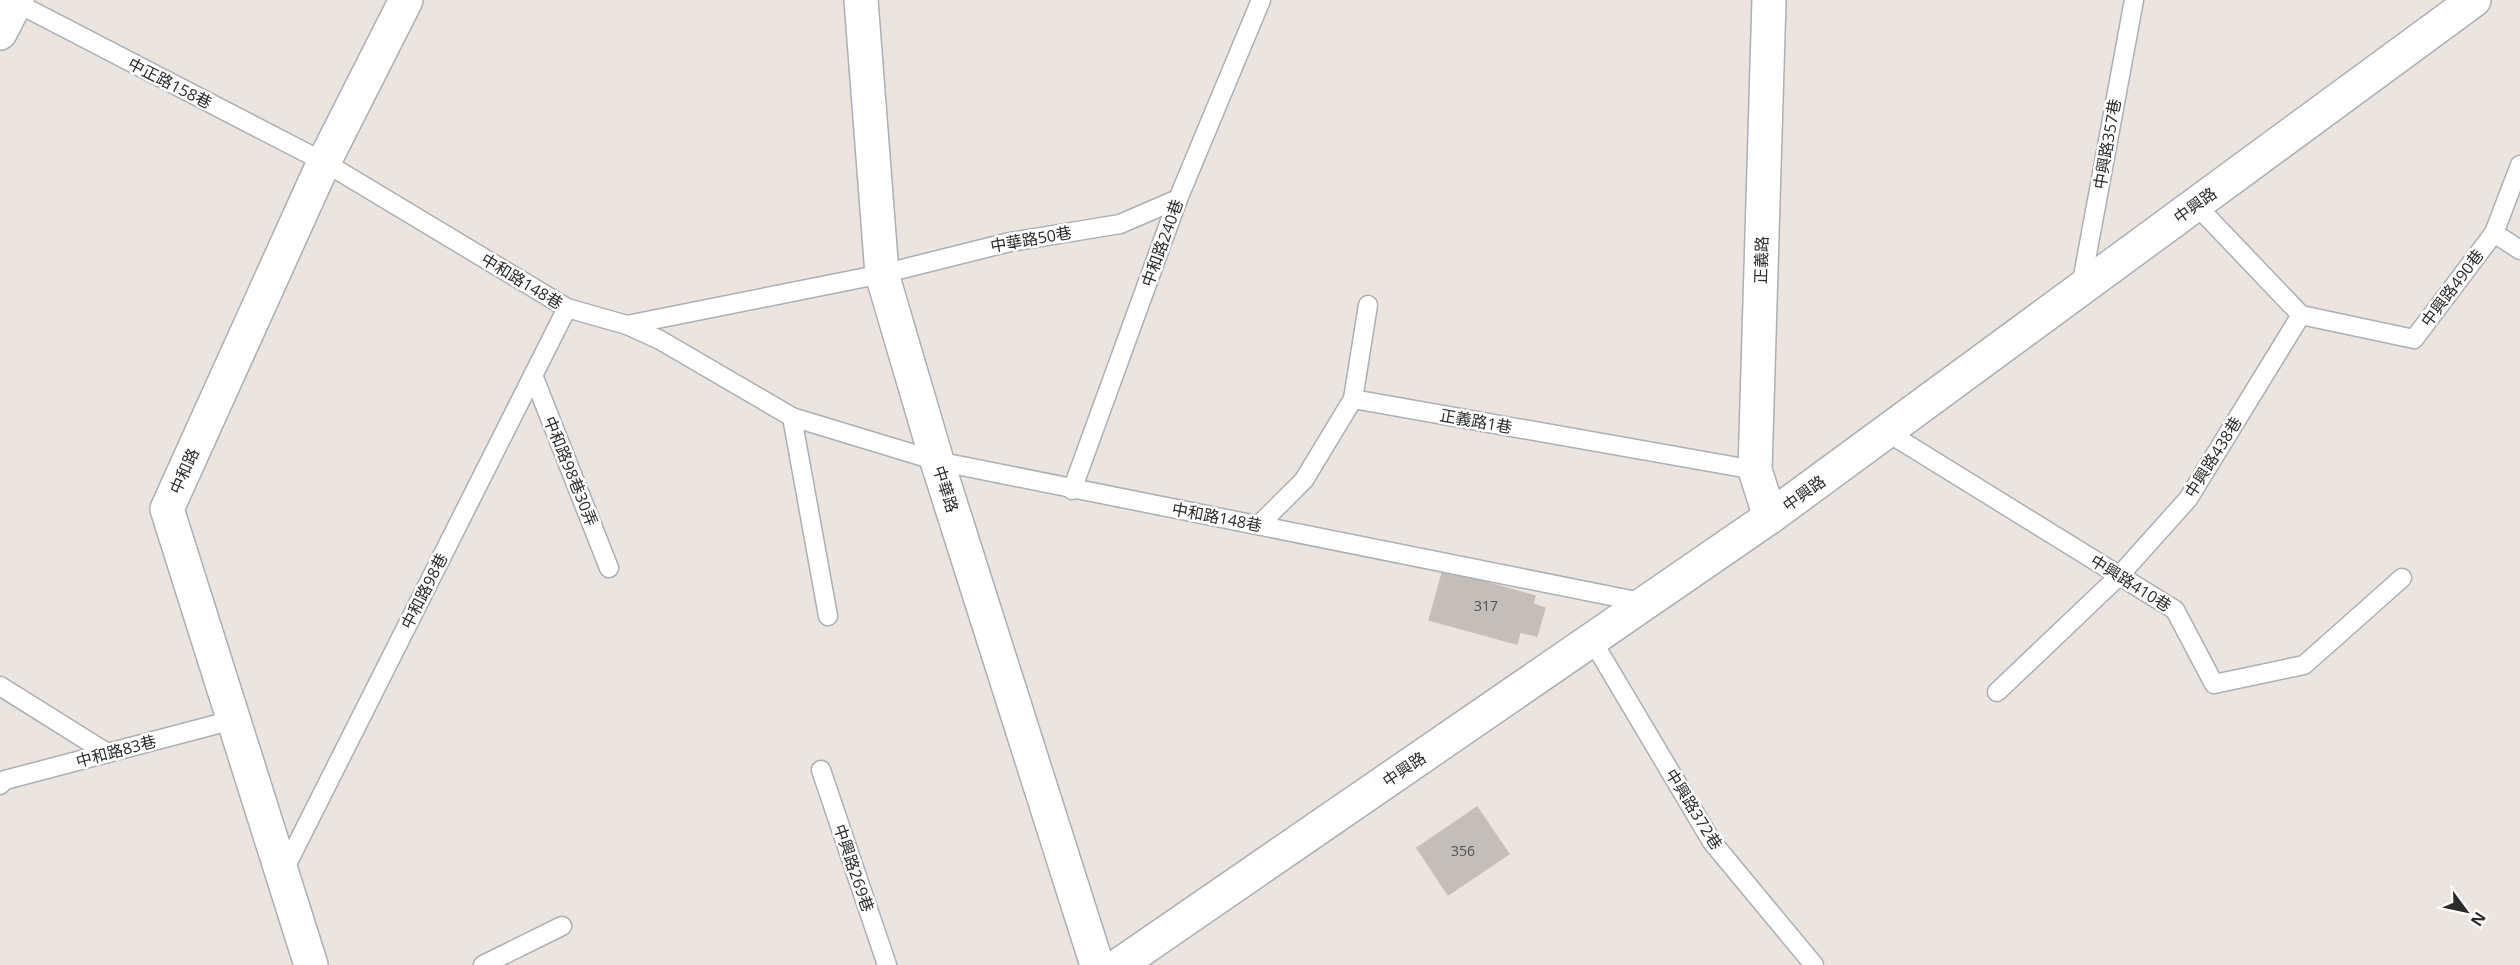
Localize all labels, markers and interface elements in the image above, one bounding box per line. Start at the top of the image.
street label: 中正路158巷 [124,52,216,114]
street label: 中興路357巷 [2088,97,2126,191]
street label: 中興路 [2169,182,2221,228]
street label: 中和路240巷 [1136,196,1188,290]
street label: 中華路50巷 [989,221,1073,257]
street label: 正義路 [1749,236,1773,284]
street label: 中興路490巷 [2416,245,2488,331]
street label: 中和路148巷 [477,248,567,314]
street label: 正義路1巷 [1438,404,1514,438]
street label: 中興路438巷 [2179,412,2247,502]
street label: 中和路98巷30弄 [539,413,603,529]
street label: 中和路 [164,445,204,497]
street label: 中華路 [928,463,964,515]
street label: 中興路 [1778,470,1830,516]
street label: 中和路148巷 [1170,497,1264,537]
street label: 中和路98巷 [396,549,452,633]
street label: 中興路410巷 [2086,549,2176,617]
house number: 317 [1474,596,1498,615]
street label: 中和路83巷 [73,730,159,772]
street label: 中興路 [1378,746,1430,792]
street label: 中興路372巷 [1660,764,1728,854]
street label: 中興路269巷 [829,821,879,915]
house number: 356 [1451,841,1475,860]
north arrow [2436,881,2496,941]
text: N [2466,908,2491,931]

